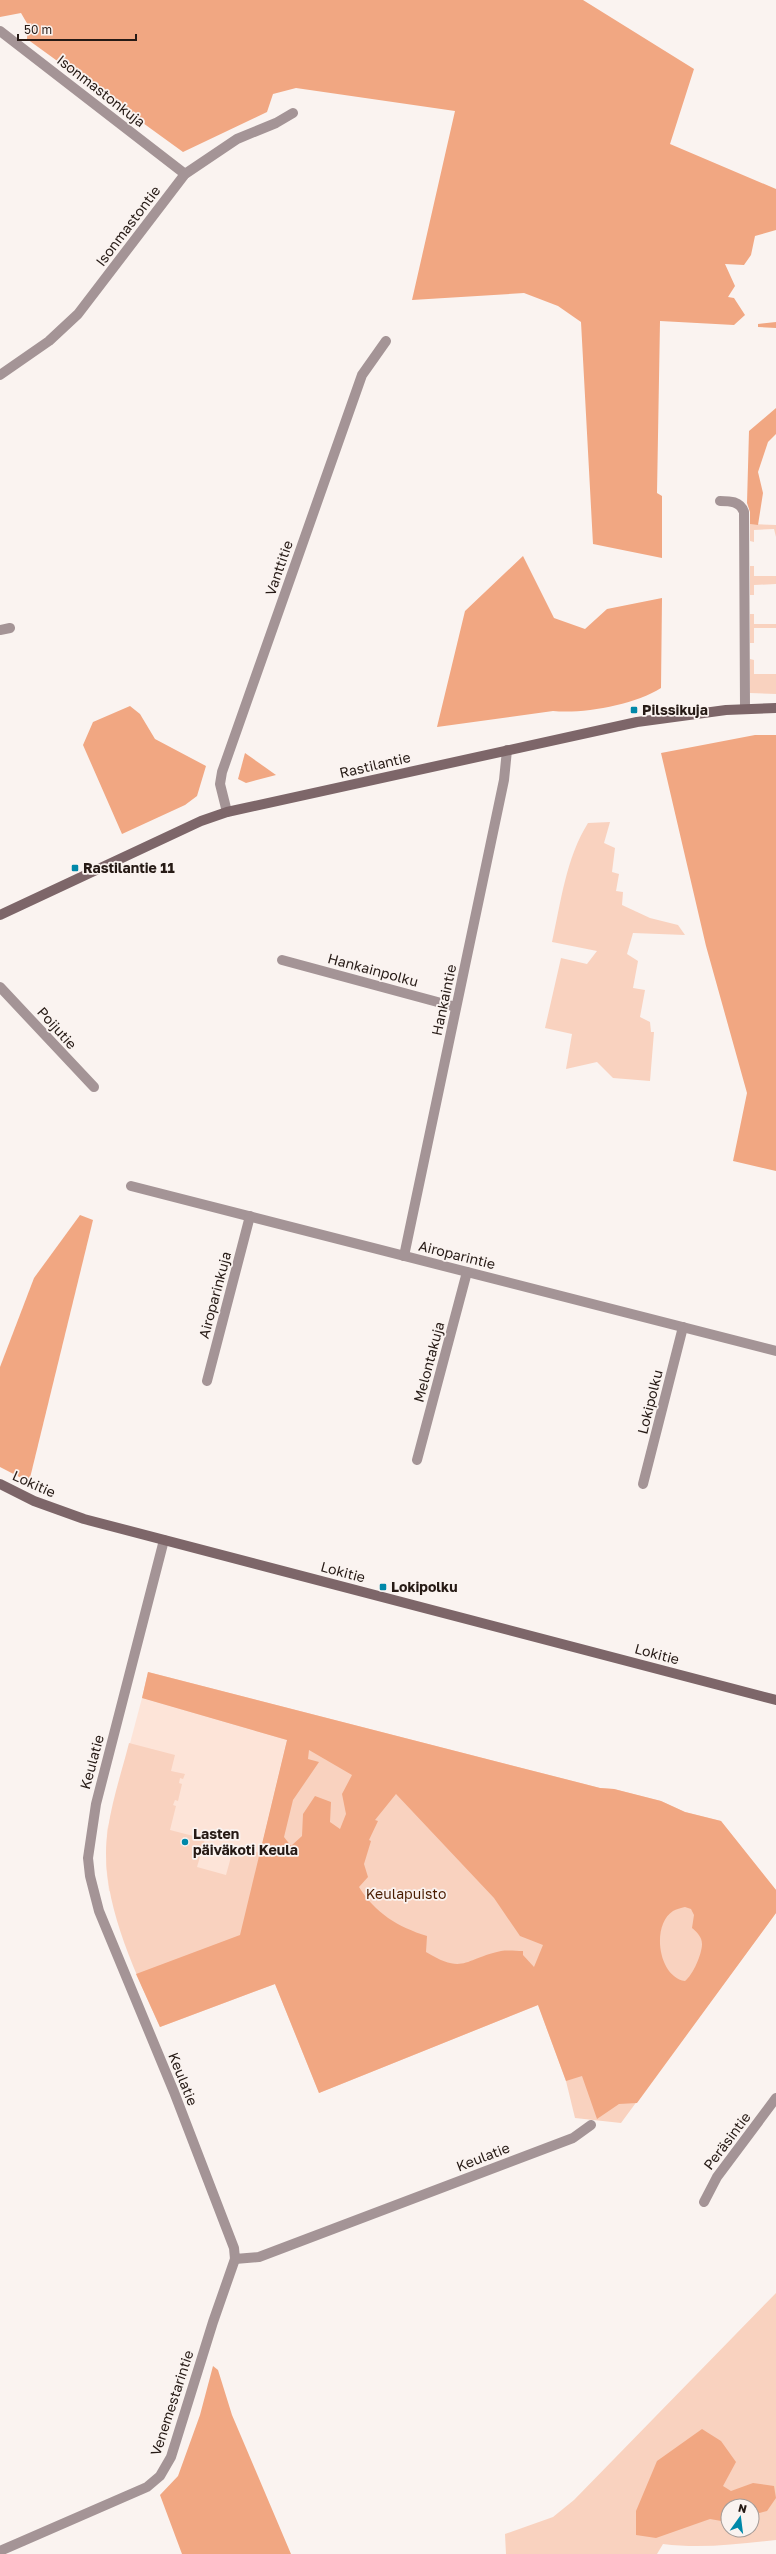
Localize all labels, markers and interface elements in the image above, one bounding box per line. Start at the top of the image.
scale bar [18,16,136,42]
text: 50 m [24,22,52,37]
street label: Isonmastonkuja [54,51,149,130]
street label: Isonmastontie [92,182,163,269]
street label: Vanttitie [261,538,296,598]
place label: Pilssikuja [642,701,708,718]
marker: Pilssikuja [629,705,639,715]
street label: Rastilantie [338,748,412,781]
place label: Rastilantie 11 [83,859,175,876]
marker: Rastilantie 11 [70,863,80,873]
street label: Hankainpolku [326,949,420,990]
street label: Hankaintie [428,963,459,1037]
street label: Poijutie [34,1003,81,1052]
street label: Airoparintie [417,1237,497,1272]
street label: Airoparinkuja [195,1250,234,1340]
street label: Melontakuja [410,1320,447,1404]
street label: Lokipolku [633,1368,666,1436]
street label: Lokitie [10,1467,58,1501]
street label: Lokitie [319,1557,367,1586]
place label: Lokipolku [391,1578,458,1595]
marker: Lokipolku [378,1582,388,1592]
street label: Lokitie [633,1639,681,1668]
street label: Keulatie [76,1733,107,1791]
place label: Lasten päiväkoti Keula [193,1825,298,1858]
marker: Lasten päiväkoti Keula [180,1837,190,1847]
park label: Keulapuisto [366,1885,446,1902]
street label: Keulatie [165,2050,202,2108]
street label: Peräsintie [700,2109,754,2173]
street label: Keulatie [454,2139,512,2174]
street label: Venemestarintie [146,2348,197,2458]
north arrow [720,2498,760,2538]
text: N [737,2500,748,2515]

